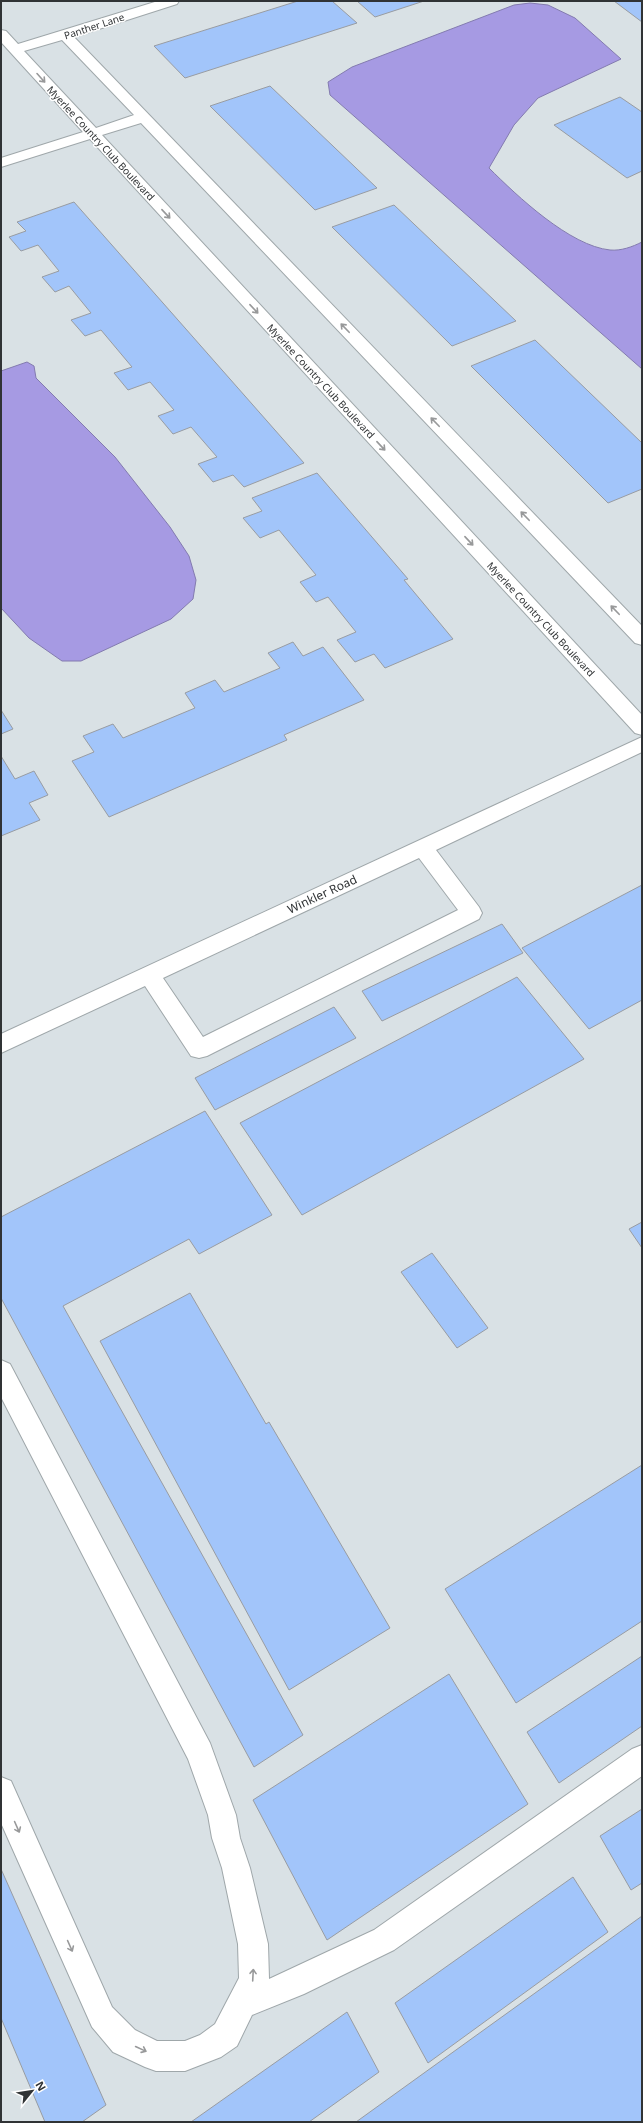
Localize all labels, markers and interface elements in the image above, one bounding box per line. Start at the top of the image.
street label: Panther Lane [62,10,126,42]
one-way arrow [36,73,46,83]
street label: Myerlee Country Club Boulevard [44,83,158,203]
one-way arrow [161,209,171,219]
one-way arrow [250,304,259,314]
street label: Myerlee Country Club Boulevard [264,321,378,441]
one-way arrow [340,323,350,333]
one-way arrow [430,417,440,427]
one-way arrow [376,441,386,451]
one-way arrow [520,511,530,521]
one-way arrow [464,536,474,546]
street label: Myerlee Country Club Boulevard [484,559,598,679]
one-way arrow [610,605,620,615]
street label: Winkler Road [284,870,360,918]
one-way arrow [14,1821,21,1833]
one-way arrow [67,1939,74,1951]
one-way arrow [249,1969,257,1982]
one-way arrow [135,2046,147,2053]
north arrow [12,2071,52,2111]
text: N [32,2078,50,2093]

